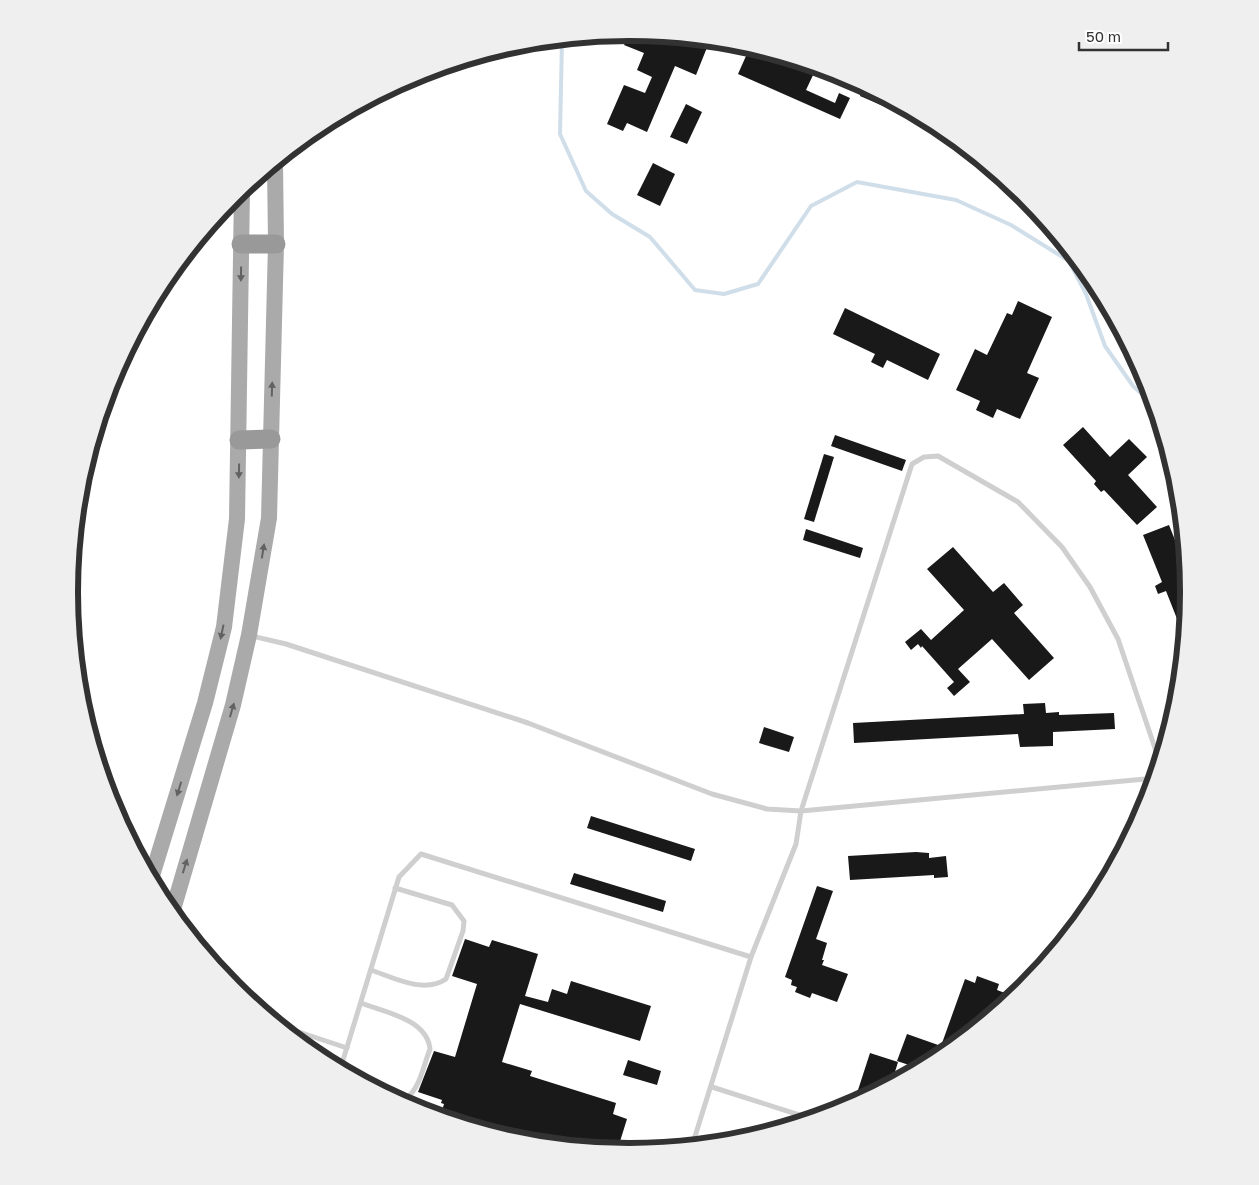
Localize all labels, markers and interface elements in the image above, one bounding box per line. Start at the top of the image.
scale bar [1079,20,1168,52]
text: 50 m [1086,27,1121,45]
one-way arrow [237,266,245,282]
one-way arrow [269,381,277,397]
one-way arrow [234,463,242,479]
one-way arrow [260,543,268,559]
one-way arrow [218,625,226,640]
one-way arrow [228,703,236,718]
one-way arrow [174,782,182,797]
one-way arrow [182,859,190,874]

